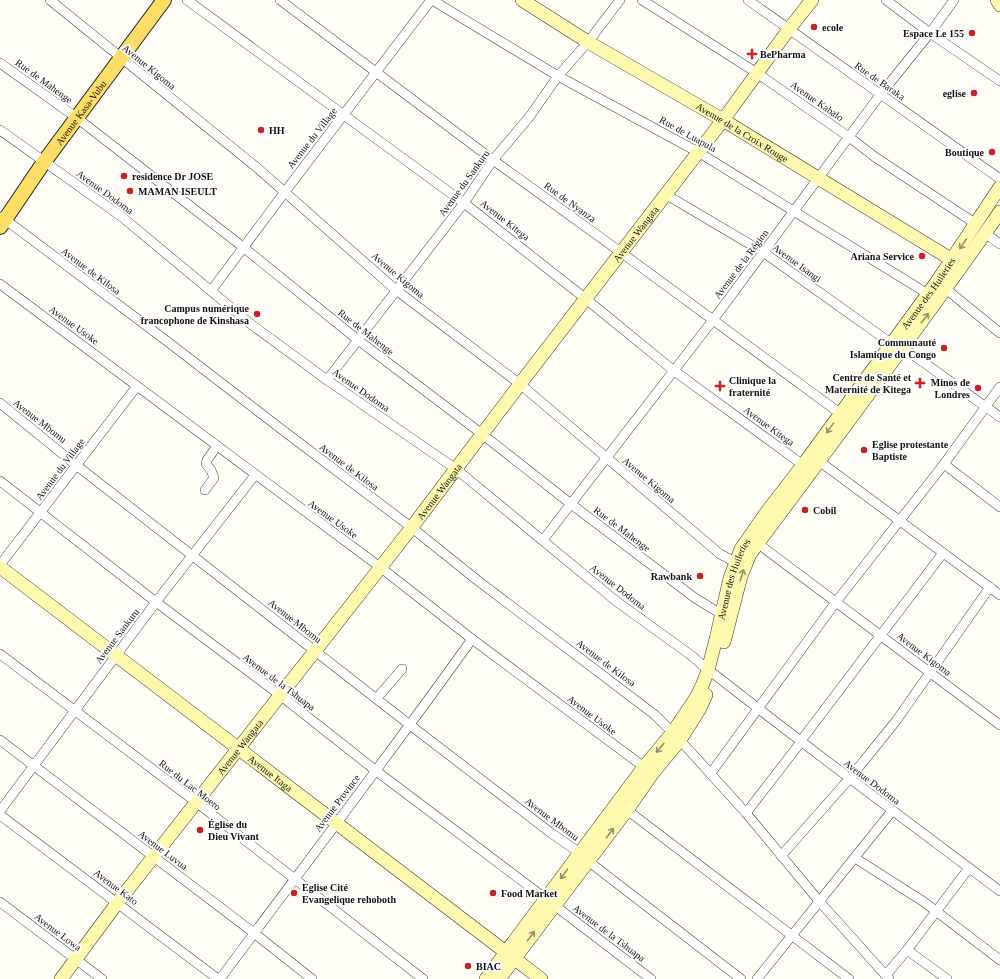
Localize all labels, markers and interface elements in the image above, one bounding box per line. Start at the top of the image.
marker: ecole [809,22,819,32]
place label: ecole [822,22,844,33]
place label: Espace Le 155 [903,28,964,39]
marker: Espace Le 155 [967,28,977,38]
street label: Avenue Kigoma [120,42,178,92]
marker: BePharma [747,49,757,59]
place label: BePharma [760,49,806,60]
street label: Rue de Mahenge [13,57,75,106]
street label: Rue de Baraka [853,60,908,103]
street label: Avenue Kasa-Vubu [53,78,108,147]
street label: Avenue Kabalo [789,79,845,123]
place label: eglise [943,88,967,99]
marker: eglise [969,88,979,98]
street label: Avenue de la Croix Rouge [694,100,791,164]
street label: Avenue du Village [285,105,339,171]
street label: Rue de Luapula [658,114,719,154]
marker: HH [256,125,266,135]
place label: HH [269,125,285,136]
place label: Boutique [945,147,985,158]
marker: Boutique [987,147,997,157]
street label: Avenue du Sankuru [436,148,492,218]
street label: Avenue Dodoma [75,168,136,217]
marker: residence Dr JOSE [119,171,129,181]
place label: residence Dr JOSE [132,171,214,182]
street label: Rue de Nyanza [542,180,598,225]
marker: MAMAN ISEULT [125,186,135,196]
place label: MAMAN ISEULT [138,186,217,197]
street label: Avenue Kitega [478,197,532,243]
street label: Avenue Wangata [611,203,661,264]
street label: Avenue de la Région [712,227,770,301]
one-way arrow [959,238,968,249]
street label: Avenue Isangi [771,242,824,284]
street label: Avenue de Kilosa [59,245,123,297]
street label: Avenue Kigoma [370,250,427,300]
place label: Ariana Service [850,251,915,262]
marker: Ariana Service [917,251,927,261]
street label: Avenue des Huileries [899,255,957,331]
street label: Avenue Usoke [47,303,101,347]
place label: Campus numérique francophone de Kinshasa [141,303,250,326]
street label: Rue de Mahenge [336,307,397,358]
marker: Campus numérique francophone de Kinshasa [252,309,262,319]
one-way arrow [920,313,929,324]
place label: Communauté Islamique du Congo [850,337,937,360]
marker: Communauté Islamique du Congo [939,343,949,353]
street label: Avenue Dodoma [330,366,392,414]
place label: Centre de Santé et Maternité de Kitega [825,372,912,395]
place label: Clinique la fraternité [729,375,776,398]
marker: Centre de Santé et Maternité de Kitega [914,377,926,389]
place label: Minos de Londres [931,377,971,400]
marker: Clinique la fraternité [714,380,726,392]
marker: Minos de Londres [973,383,983,393]
street label: Avenue Mbomu [11,397,69,445]
street label: Avenue Kitega [742,404,797,448]
one-way arrow [826,423,834,434]
street label: Avenue du Village [33,436,87,502]
place label: Eglise protestante Baptiste [872,439,949,462]
street label: Avenue de Kilosa [317,441,381,493]
marker: Eglise protestante Baptiste [859,445,869,455]
street label: Avenue Kigoma [621,455,678,505]
street label: Avenue Wangata [414,461,464,522]
street label: Avenue Usoke [306,497,360,541]
street label: Rue de Mahenge [592,504,653,554]
marker: Cobil [800,505,810,515]
place label: Cobil [813,505,837,516]
street label: Avenue des Huileries [715,536,752,621]
street label: Avenue Dodoma [588,562,648,612]
one-way arrow [739,569,746,582]
place label: Rawbank [651,571,692,582]
marker: Rawbank [695,571,705,581]
street label: Avenue Mbomu [266,597,324,645]
street label: Avenue Sankuru [93,606,141,666]
street label: Avenue Kigoma [895,630,954,678]
street label: Avenue de Kilosa [574,637,638,689]
street label: Avenue de la Tshuapa [241,651,318,713]
street label: Avenue Usoke [565,693,619,737]
street label: Avenue Wangata [215,716,265,777]
one-way arrow [655,743,664,753]
street label: Avenue Itaga [246,753,295,794]
street label: Rue du Lac Moero [157,757,223,813]
street label: Avenue Dodoma [842,757,903,807]
street label: Avenue Province [312,772,362,834]
street label: Avenue Mbomu [523,795,581,843]
place label: Église du Dieu Vivant [208,819,260,842]
marker: Église du Dieu Vivant [195,825,205,835]
one-way arrow [605,827,614,838]
street label: Avenue Luvua [136,828,190,872]
street label: Avenue Kato [92,867,140,907]
one-way arrow [560,868,569,879]
place label: Eglise Cité Evangelique rehoboth [302,882,396,905]
marker: Eglise Cité Evangelique rehoboth [289,888,299,898]
marker: Food Market [488,888,498,898]
place label: Food Market [501,888,558,899]
street label: Avenue de la Tshuapa [571,902,648,964]
street label: Avenue Lowa [32,911,84,953]
one-way arrow [527,931,535,942]
marker: BIAC [463,961,473,971]
place label: BIAC [476,961,501,972]

